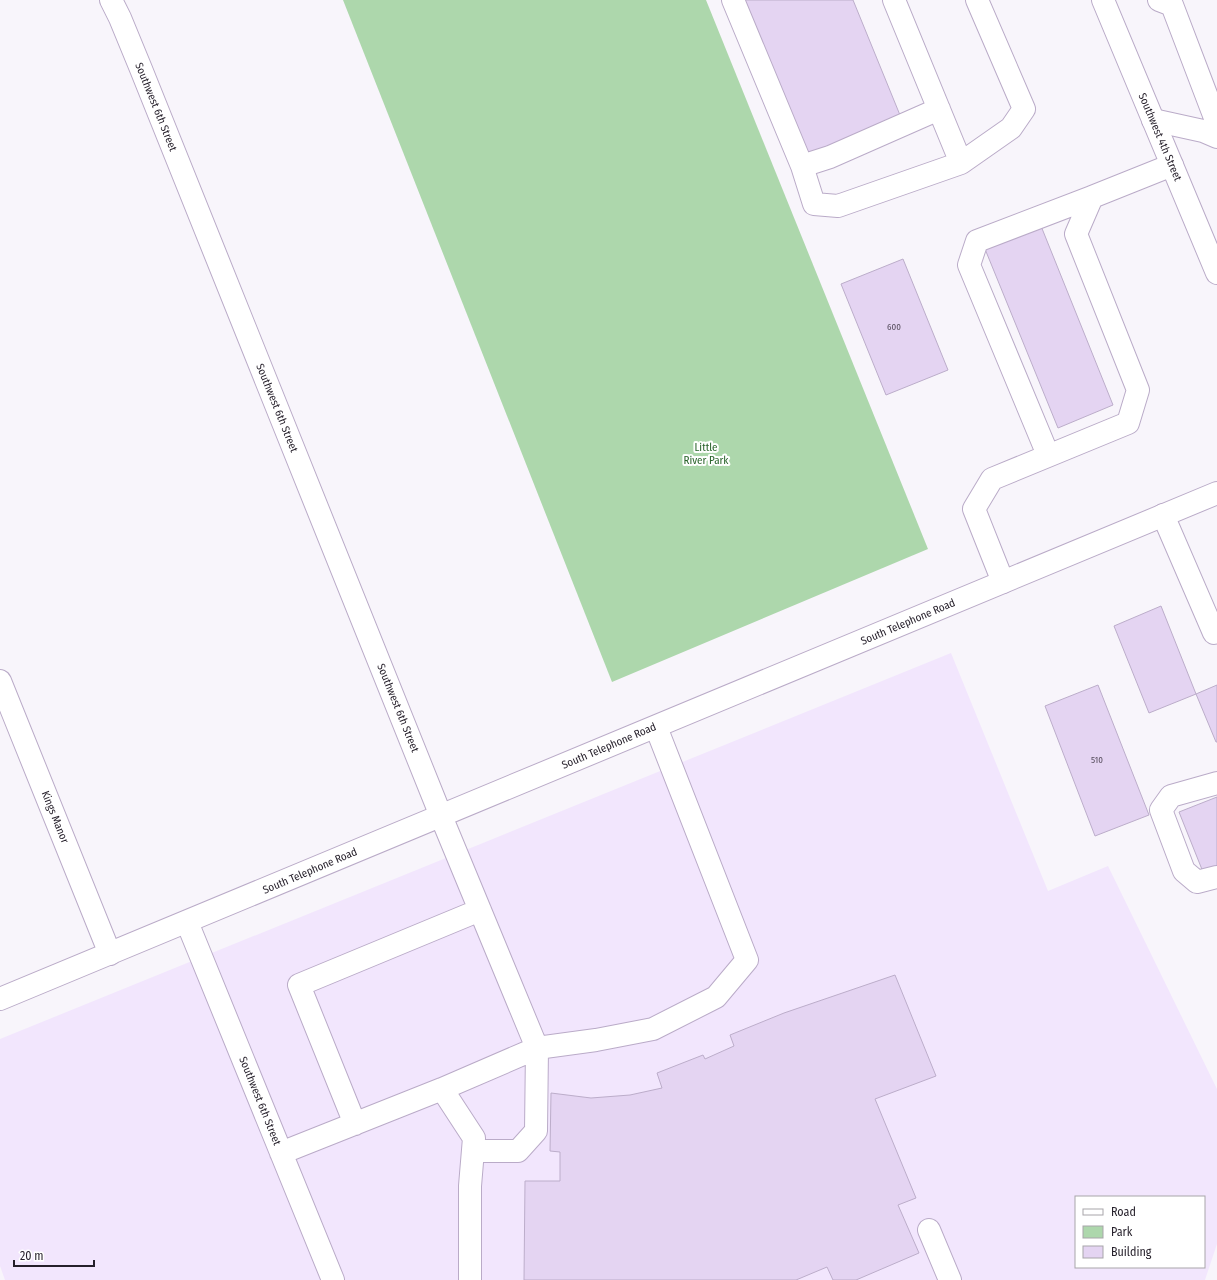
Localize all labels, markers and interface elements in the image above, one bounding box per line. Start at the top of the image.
street label: Southwest 6th Street [132,61,180,154]
street label: Southwest 4th Street [1136,91,1185,183]
house number: 600 [887,322,901,332]
street label: Southwest 6th Street [253,362,301,455]
park label: Little River Park [683,441,729,467]
street label: South Telephone Road [859,596,957,648]
street label: Southwest 6th Street [374,662,422,755]
street label: South Telephone Road [560,720,658,772]
house number: 510 [1091,755,1103,765]
street label: Kings Manor [39,789,71,845]
street label: South Telephone Road [261,845,359,897]
street label: Southwest 6th Street [236,1055,284,1148]
legend [1075,1196,1205,1268]
text: Road [1111,1205,1136,1219]
text: Park [1111,1225,1133,1239]
scale bar [14,1242,94,1268]
text: Building [1111,1245,1152,1259]
text: 20 m [20,1249,44,1263]

